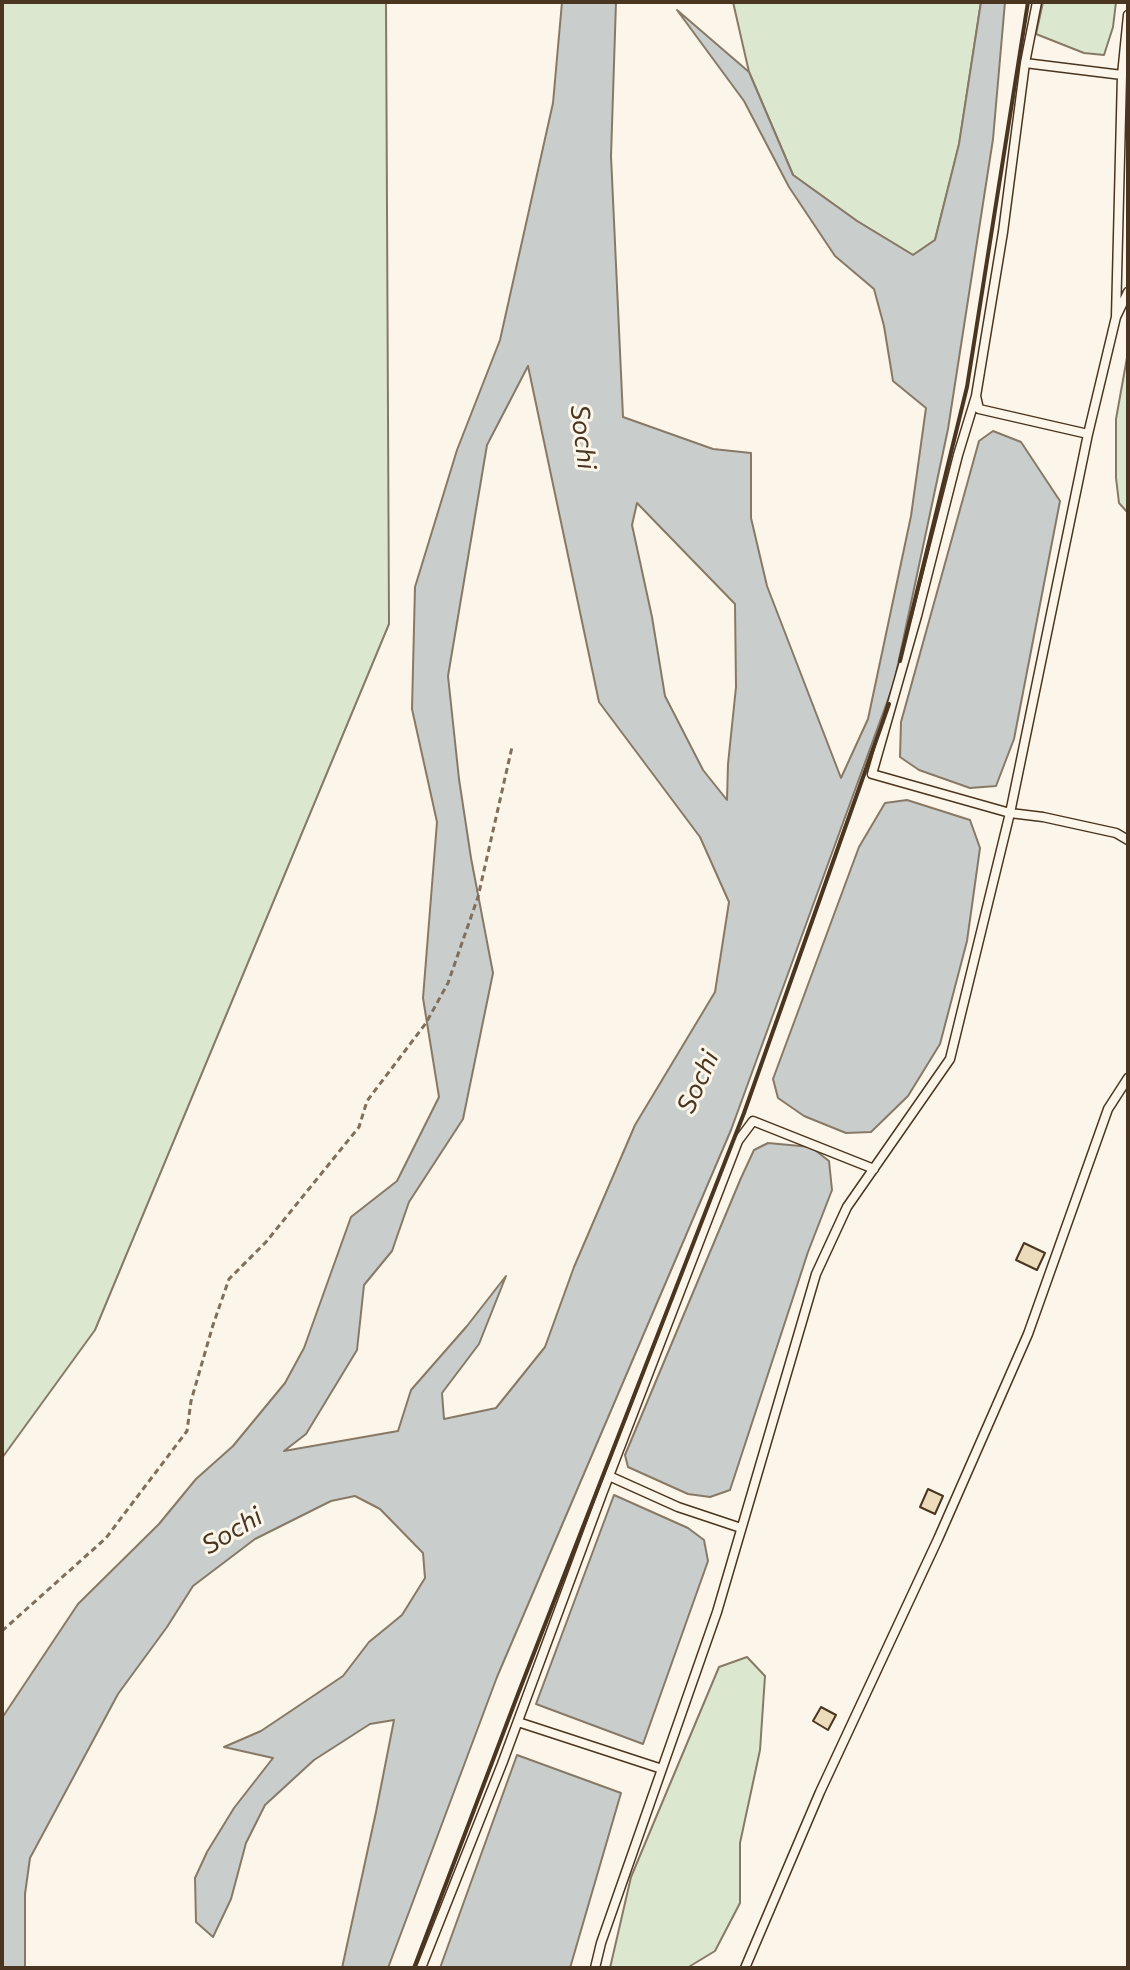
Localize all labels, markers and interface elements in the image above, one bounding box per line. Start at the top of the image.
water label: Sochi [564,403,602,471]
water label: Sochi [670,1046,726,1118]
water label: Sochi [196,1501,268,1561]

